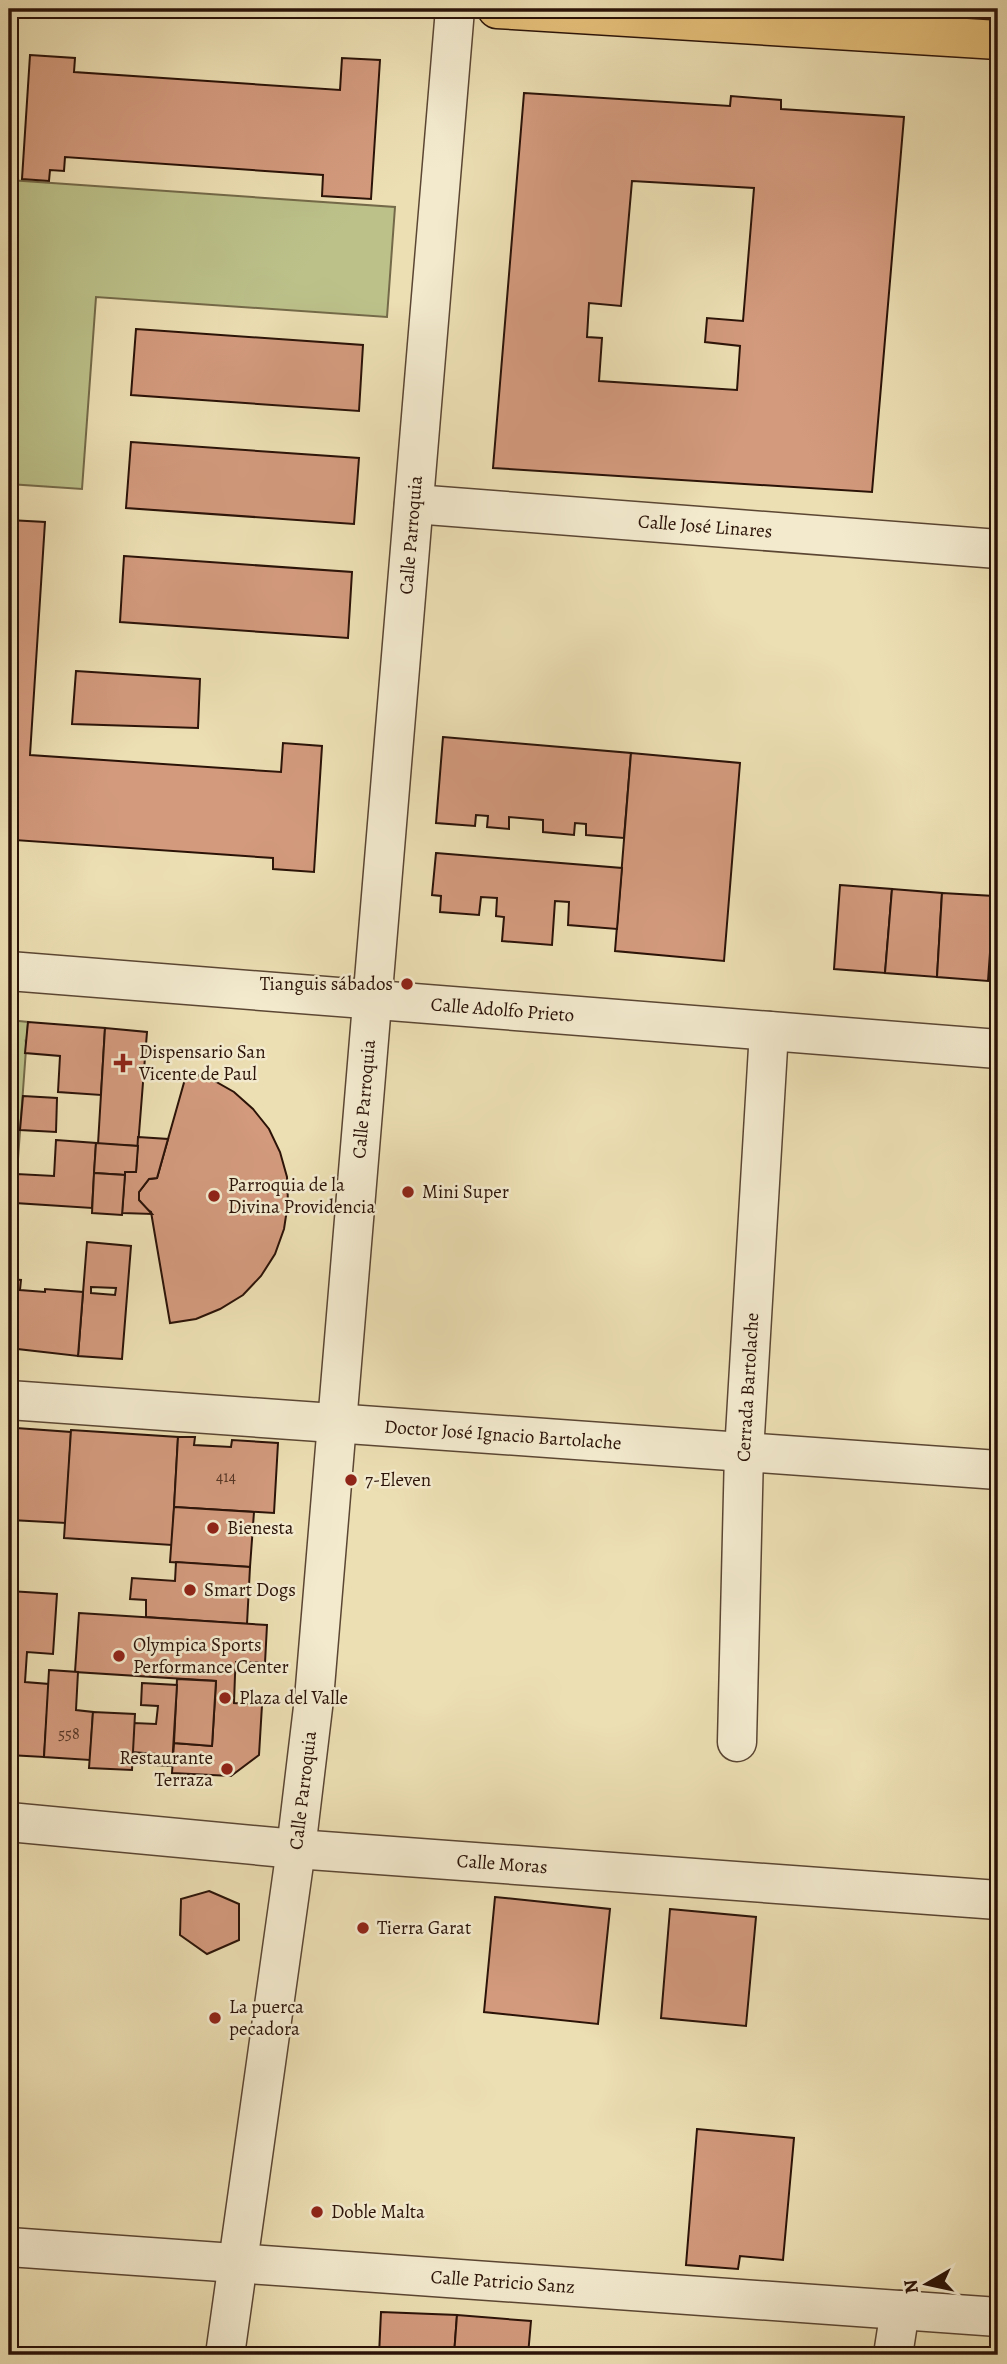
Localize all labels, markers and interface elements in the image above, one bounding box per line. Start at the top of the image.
street label: Calle Parroquia [393,474,429,596]
street label: Calle José Linares [637,508,773,545]
place label: Tianguis sábados [260,971,393,997]
marker: Tianguis sábados [399,976,415,992]
street label: Calle Adolfo Prieto [430,991,575,1029]
street label: Calle Parroquia [346,1038,382,1160]
place label: Dispensario San Vicente de Paul [138,1039,266,1087]
marker: Dispensario San Vicente de Paul [113,1053,133,1073]
place label: Parroquia de la Divina Providencia [228,1172,375,1220]
place label: Mini Super [422,1179,509,1205]
marker: Mini Super [400,1184,416,1200]
marker: Parroquia de la Divina Providencia [206,1188,222,1204]
street label: Cerrada Bartolache [731,1312,765,1462]
street label: Doctor José Ignacio Bartolache [383,1414,622,1456]
house number: 414 [216,1466,236,1488]
place label: 7-Eleven [365,1467,431,1493]
marker: 7-Eleven [343,1472,359,1488]
place label: Bienesta [227,1515,294,1541]
marker: Bienesta [205,1520,221,1536]
place label: Smart Dogs [204,1577,296,1603]
marker: Smart Dogs [182,1582,198,1598]
place label: Olympica Sports Performance Center [133,1632,289,1680]
marker: Olympica Sports Performance Center [111,1648,127,1664]
place label: Plaza del Valle [239,1685,348,1711]
marker: Plaza del Valle [217,1690,233,1706]
house number: 558 [58,1723,80,1745]
street label: Calle Parroquia [283,1729,323,1851]
place label: Restaurante Terraza [119,1745,213,1793]
marker: Restaurante Terraza [219,1761,235,1777]
street label: Calle Moras [456,1848,549,1880]
place label: Tierra Garat [377,1915,471,1941]
marker: Tierra Garat [355,1920,371,1936]
place label: La puerca pecadora [229,1994,304,2042]
marker: La puerca pecadora [207,2010,223,2026]
place label: Doble Malta [331,2199,425,2225]
marker: Doble Malta [309,2204,325,2220]
north arrow [892,2248,962,2318]
street label: Calle Patricio Sanz [430,2264,576,2300]
text: N [897,2277,925,2295]

